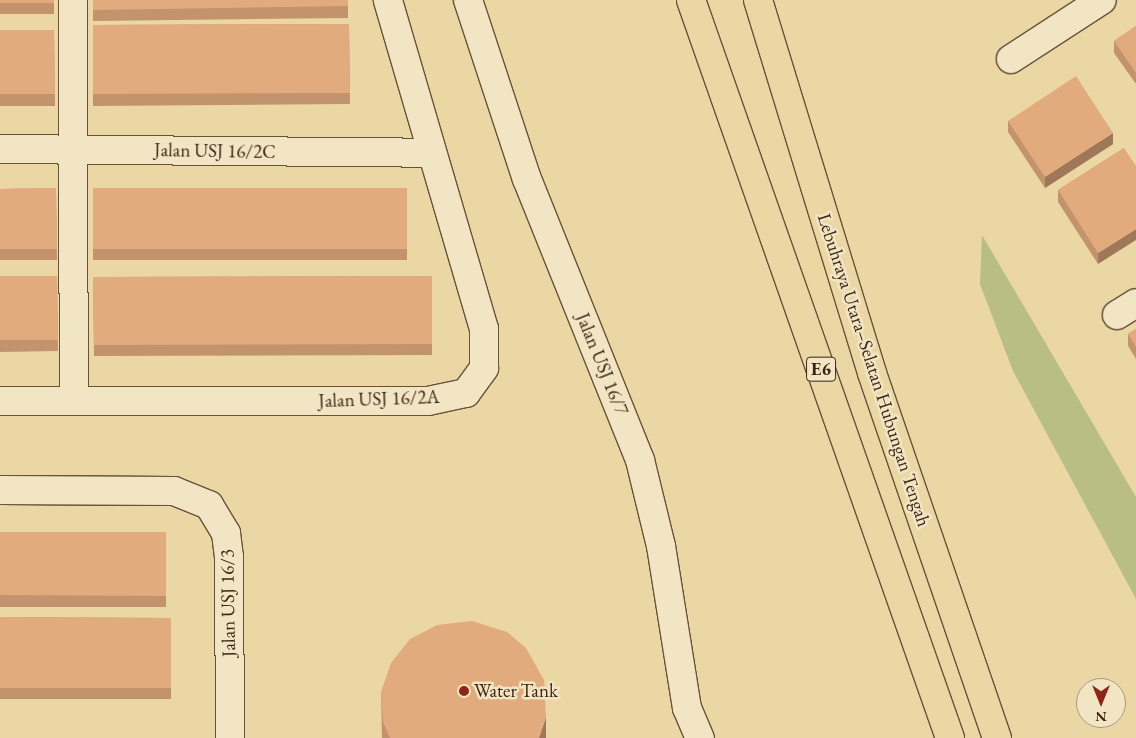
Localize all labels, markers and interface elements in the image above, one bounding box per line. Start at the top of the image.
street label: Jalan USJ 16/2C [154,139,276,163]
street label: Lebuhraya Utara–Selatan Hubungan Tengah [813,211,935,529]
street label: Jalan USJ 16/7 [571,310,633,418]
road number: E6 [806,354,836,384]
street label: Jalan USJ 16/2A [318,385,440,413]
street label: Jalan USJ 16/3 [216,549,240,657]
north arrow [1076,678,1126,728]
place label: Water Tank [474,680,558,702]
marker: Water Tank [458,685,470,697]
text: N [1095,708,1107,726]

